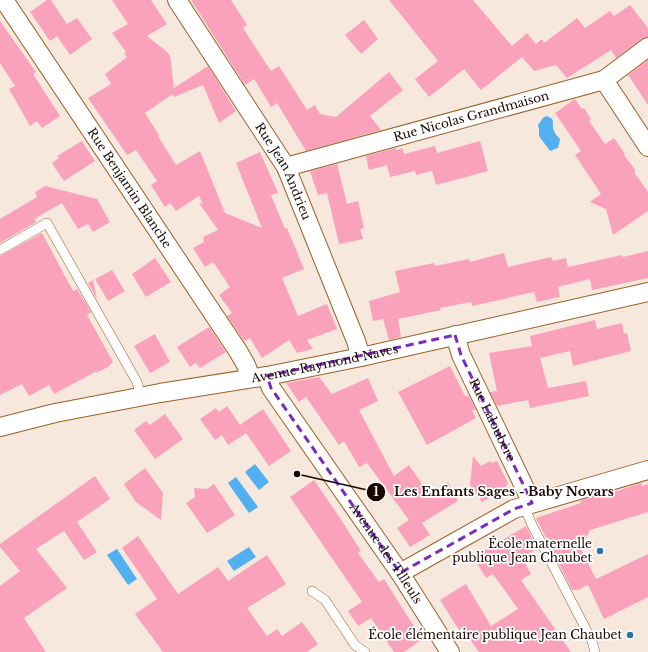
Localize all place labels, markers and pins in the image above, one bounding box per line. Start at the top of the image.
callout: Les Enfants Sages - Baby Novars [366,479,622,504]
place label: École maternelle publique Jean Chaubet [452,535,592,565]
marker: École maternelle publique Jean Chaubet [595,546,605,556]
place label: École élémentaire publique Jean Chaubet [368,626,622,642]
marker: École élémentaire publique Jean Chaubet [625,630,635,640]

